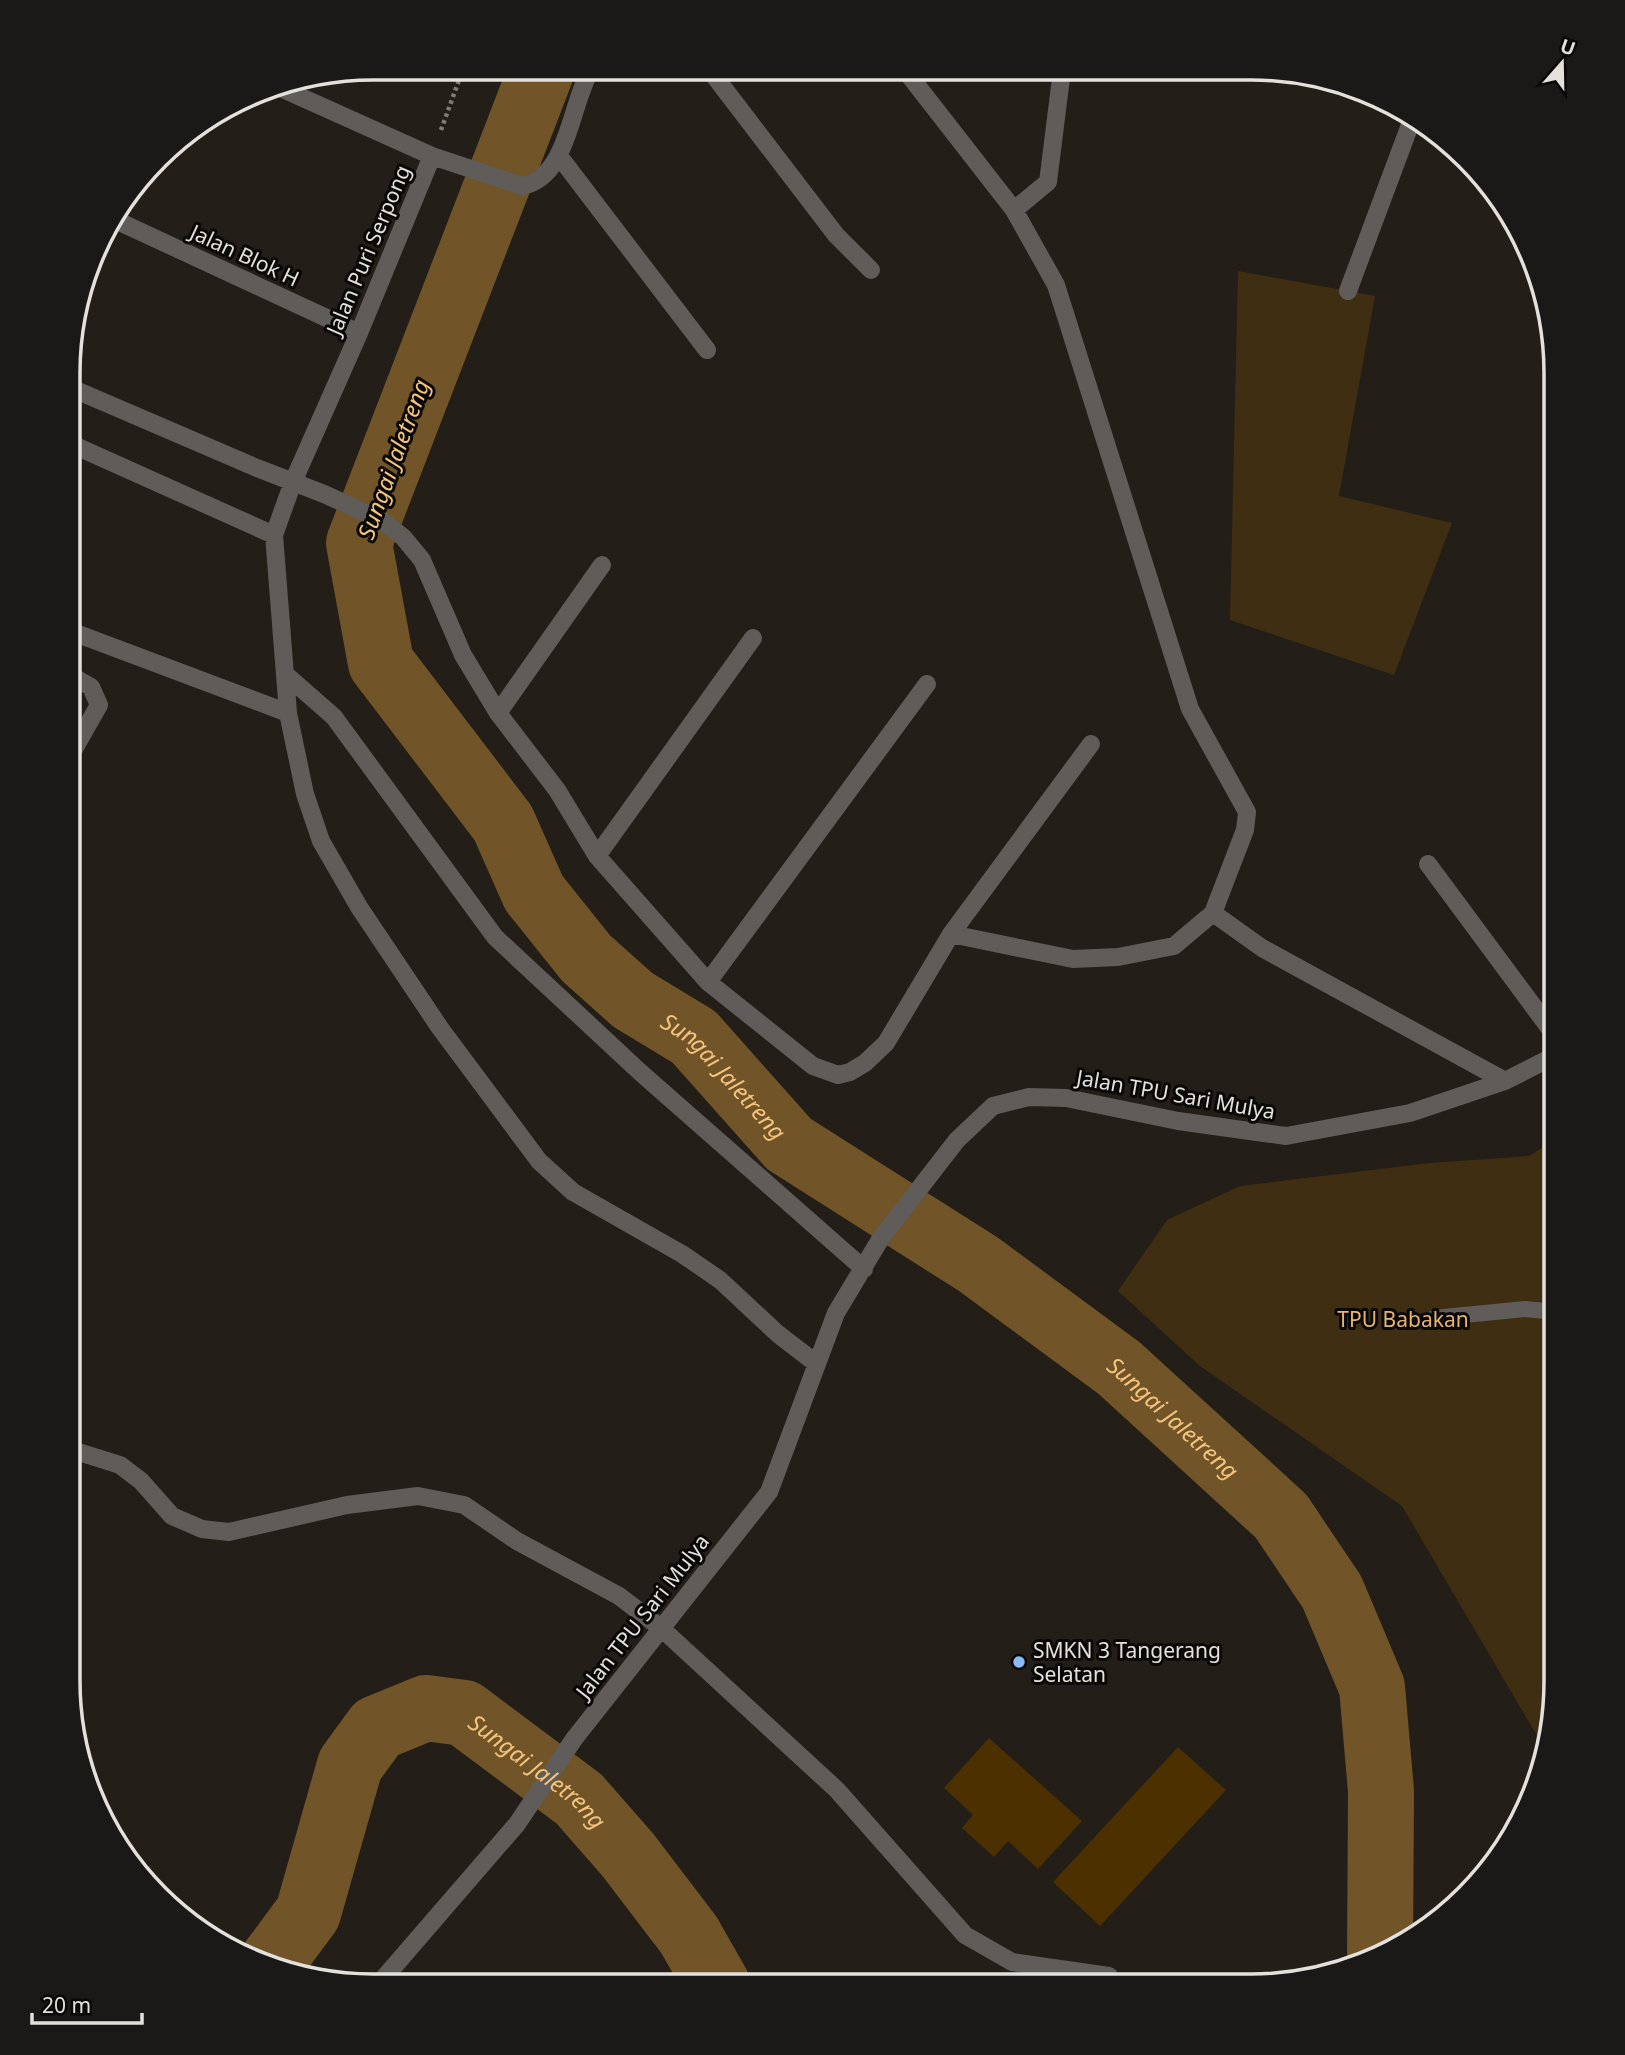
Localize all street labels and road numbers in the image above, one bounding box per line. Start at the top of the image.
street label: Jalan Puri Serpong [319,161,416,341]
street label: Jalan Blok H [184,217,304,292]
street label: Jalan TPU Sari Mulya [1073,1062,1277,1125]
street label: Jalan TPU Sari Mulya [568,1528,715,1705]

